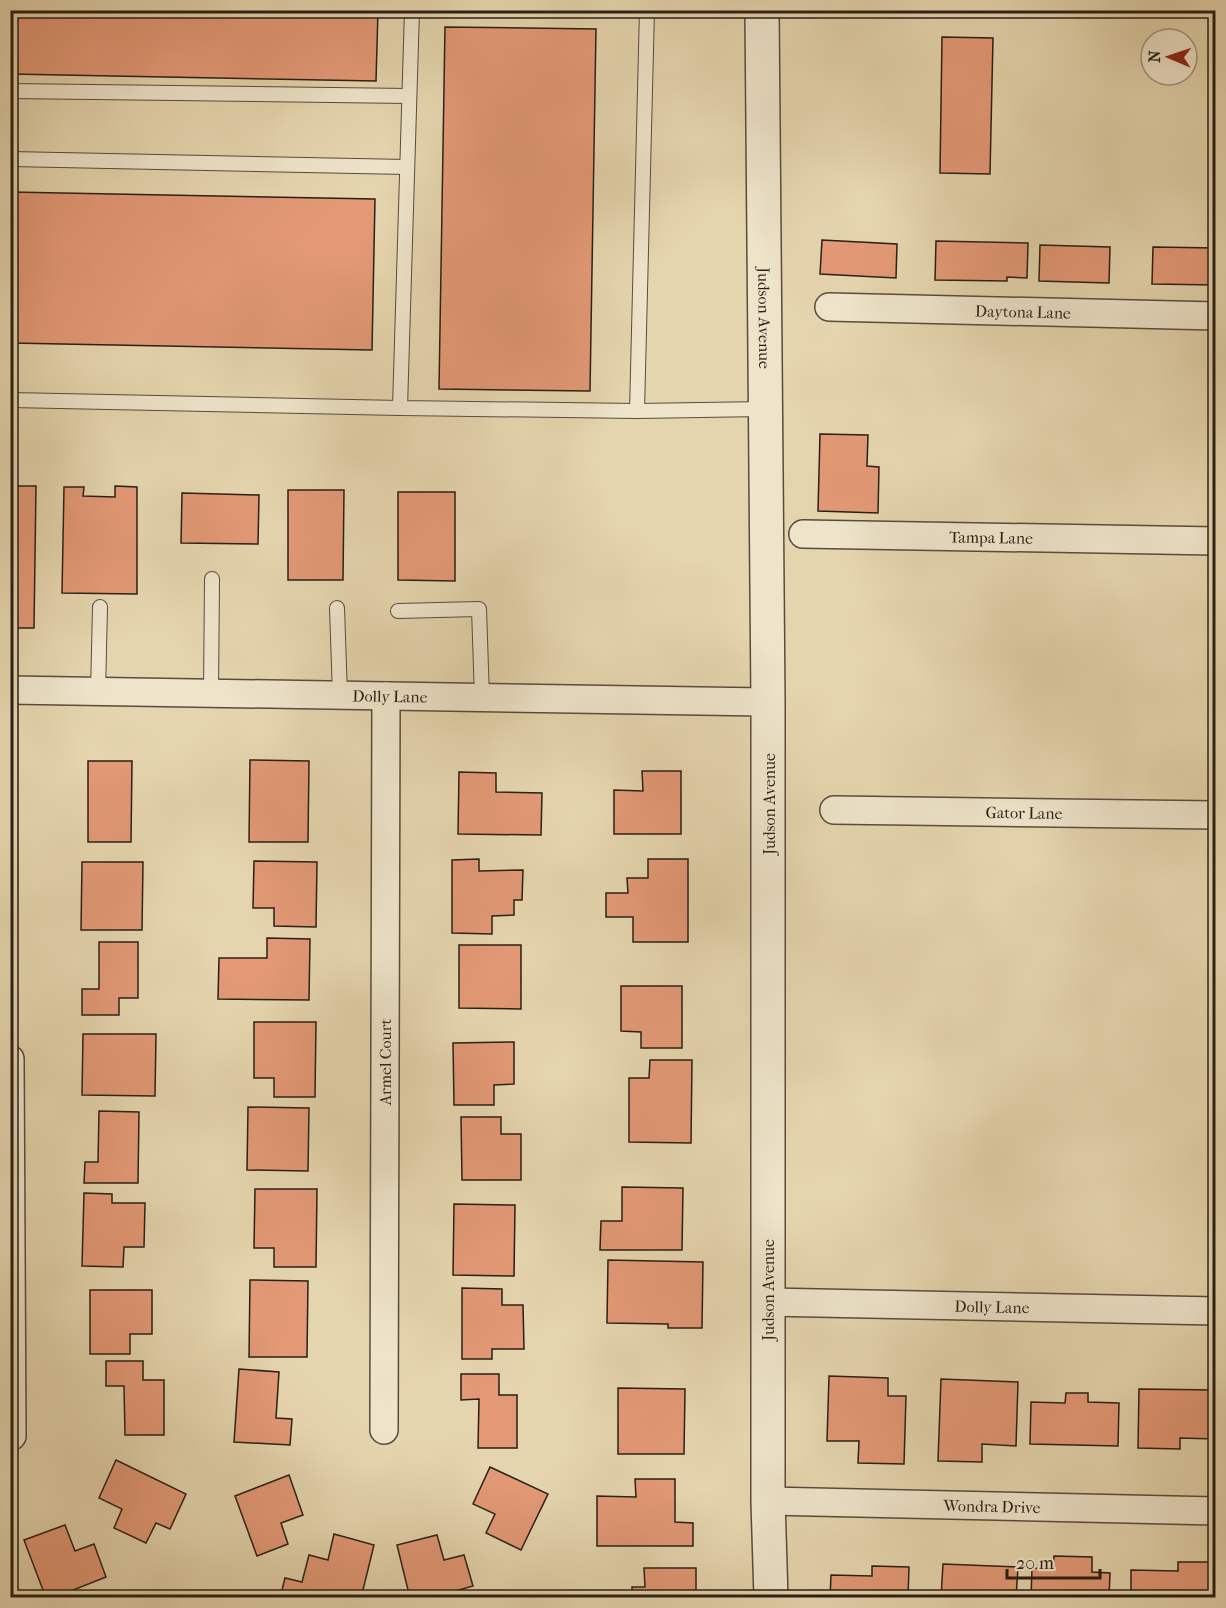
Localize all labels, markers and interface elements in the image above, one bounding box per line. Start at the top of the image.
north arrow [1139,27,1199,87]
text: N [1145,49,1164,63]
street label: Judson Avenue [754,265,774,369]
street label: Daytona Lane [975,301,1071,323]
street label: Tampa Lane [949,527,1033,548]
street label: Dolly Lane [352,686,428,707]
street label: Judson Avenue [760,753,779,857]
street label: Gator Lane [985,803,1063,823]
street label: Armel Court [376,1018,395,1106]
street label: Judson Avenue [759,1239,778,1343]
street label: Dolly Lane [954,1297,1030,1317]
street label: Wondra Drive [942,1496,1041,1517]
scale bar [1007,1542,1100,1580]
text: 20 m [1016,1553,1054,1574]

